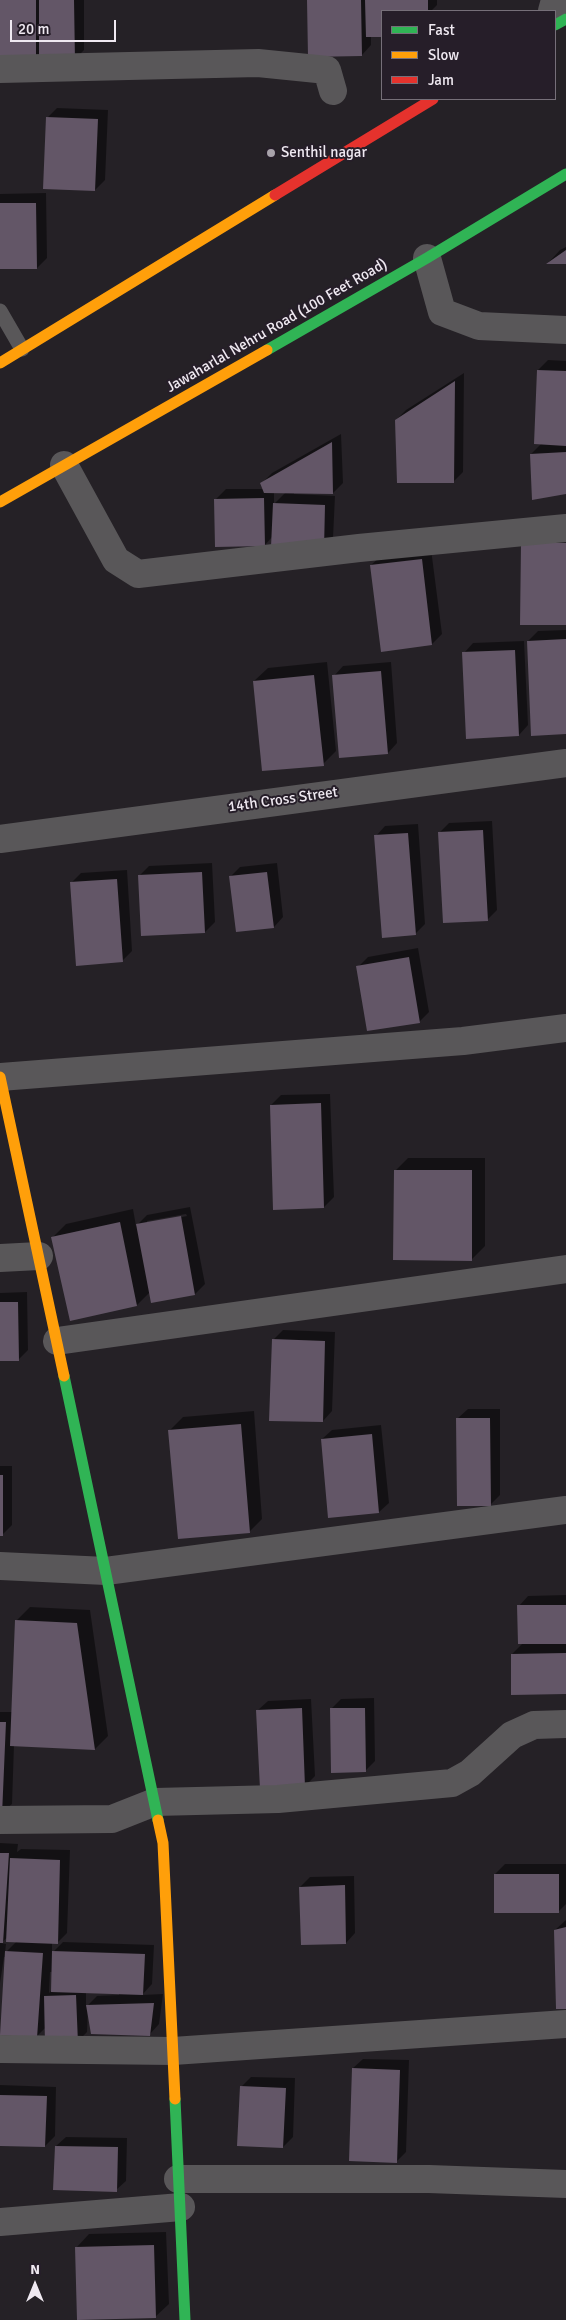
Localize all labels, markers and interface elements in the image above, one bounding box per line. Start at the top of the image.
scale bar [12,10,119,42]
legend [381,10,556,100]
text: 20 m [18,20,49,38]
text: Fast [428,21,455,39]
text: Slow [428,46,459,64]
text: Jam [428,71,454,89]
place label: Senthil nagar [281,144,367,162]
marker: Senthil nagar [265,147,277,159]
street label: Jawaharlal Nehru Road (100 Feet Road) [163,255,391,397]
street label: 14th Cross Street [227,783,339,817]
north arrow [10,2260,60,2310]
text: N [30,2261,40,2278]

